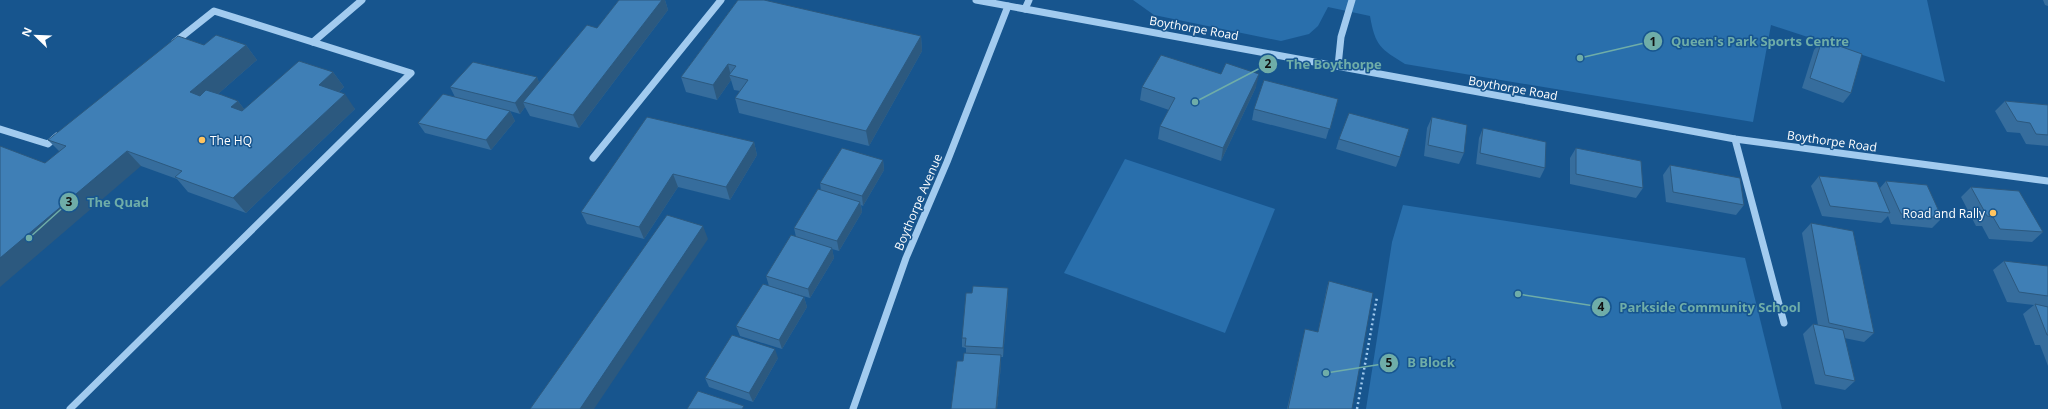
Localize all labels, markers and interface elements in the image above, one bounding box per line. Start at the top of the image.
street label: Boythorpe Road [1148,12,1240,44]
north arrow [16,16,56,56]
text: N [18,25,35,39]
callout: Queen's Park Sports Centre [1643,29,1857,54]
text: Queen's Park Sports Centre [1671,32,1849,50]
text: 1 [1650,33,1656,50]
callout: The Boythorpe [1258,52,1389,77]
text: 2 [1265,55,1272,72]
text: The Boythorpe [1286,55,1382,73]
street label: Boythorpe Road [1467,72,1559,104]
street label: Boythorpe Road [1786,126,1878,156]
place label: The HQ [210,132,252,149]
marker: The HQ [197,135,207,145]
street label: Boythorpe Avenue [890,151,946,253]
callout: The Quad [59,190,157,215]
text: 3 [66,193,73,210]
text: The Quad [87,193,149,211]
place label: Road and Rally [1903,205,1986,222]
marker: Road and Rally [1988,208,1998,218]
callout: Parkside Community School [1591,295,1808,320]
text: 4 [1598,298,1605,315]
text: Parkside Community School [1619,298,1801,316]
callout: B Block [1379,350,1462,375]
text: B Block [1407,353,1456,371]
text: 5 [1386,354,1393,371]

